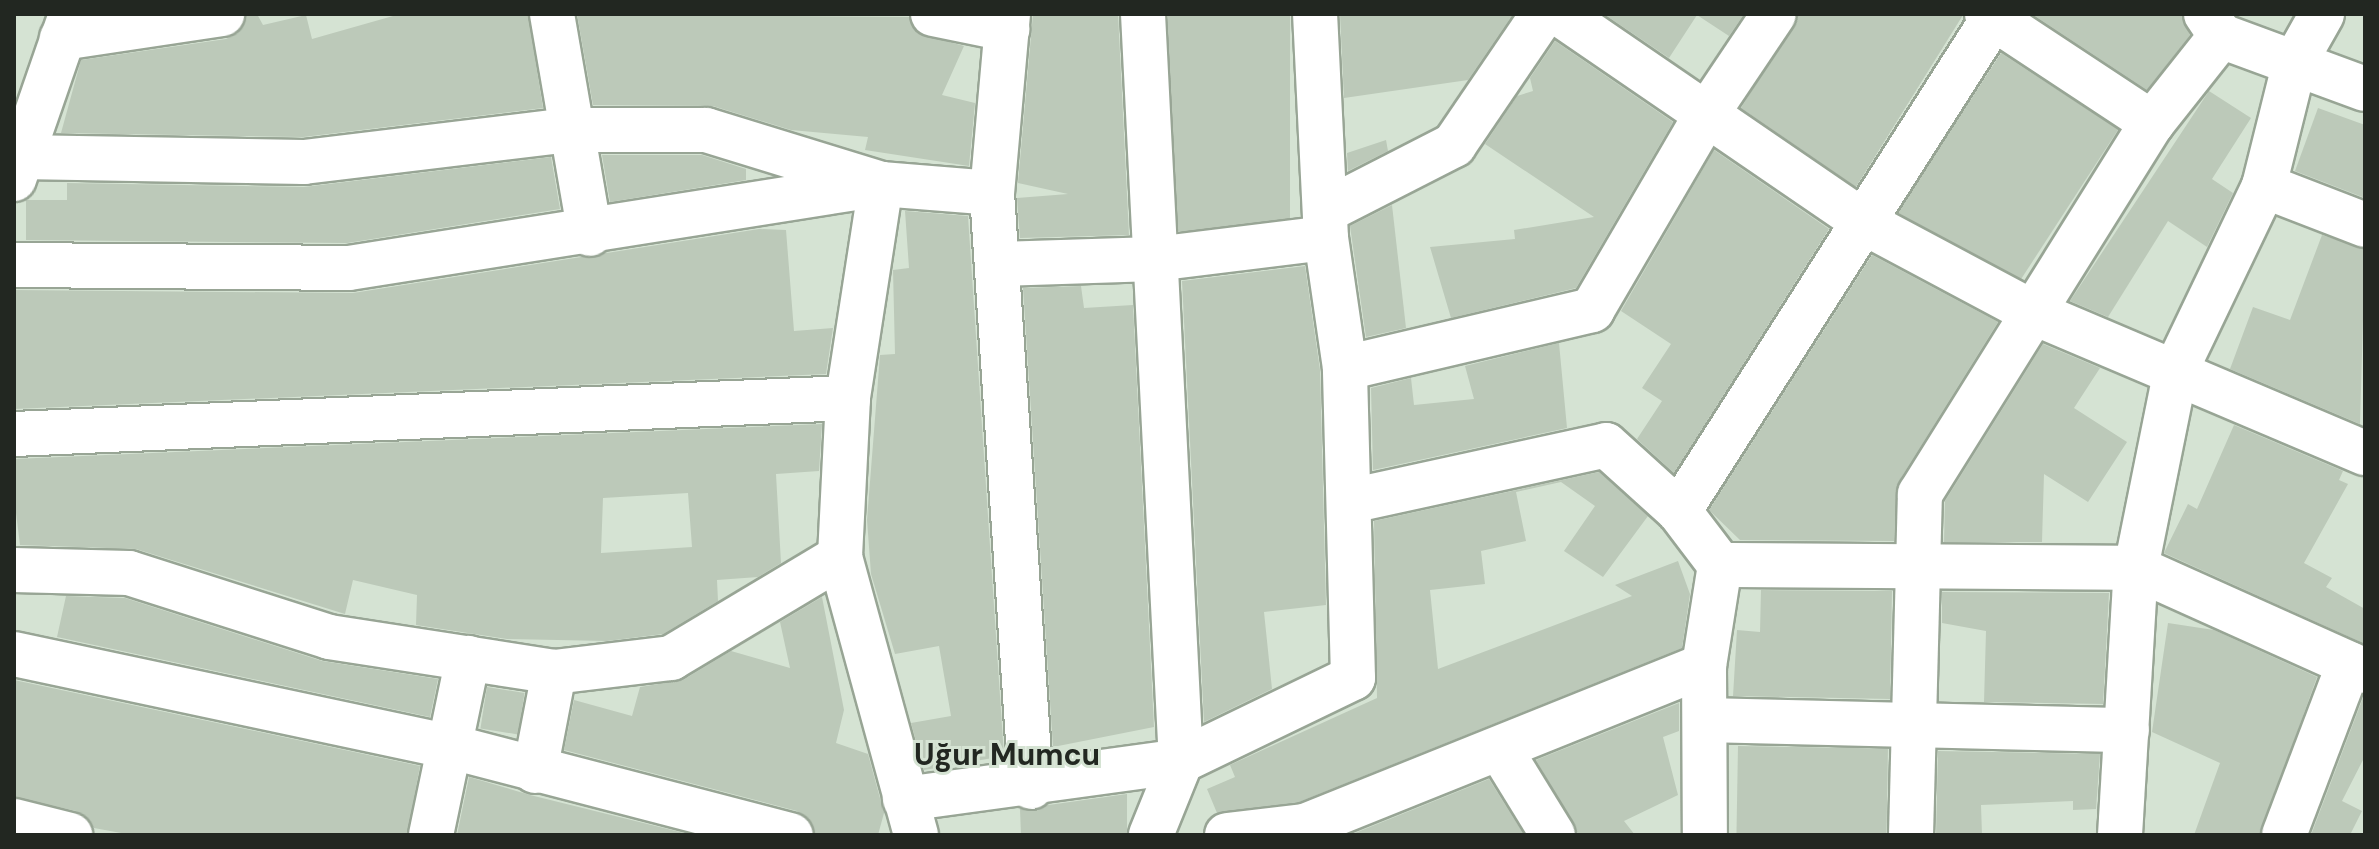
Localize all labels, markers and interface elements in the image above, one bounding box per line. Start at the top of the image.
district label: Uğur Mumcu [914,737,1100,773]

